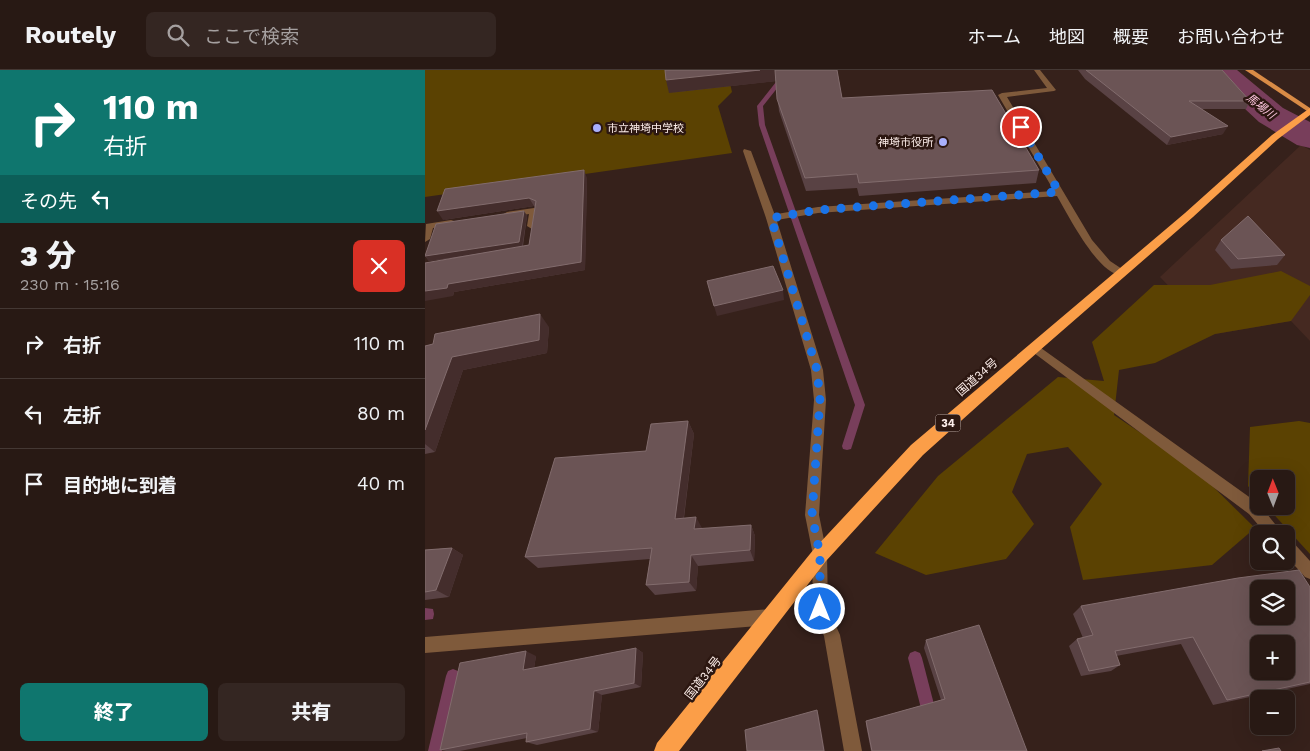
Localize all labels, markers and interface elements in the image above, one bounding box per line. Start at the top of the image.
search box [146,12,496,57]
text: Routely [25,21,116,49]
icon: search [164,21,192,49]
text: ここで検索 [204,25,299,48]
text: ホーム [968,26,1021,47]
text: 地図 [1049,26,1085,47]
text: 概要 [1113,26,1149,47]
text: お問い合わせ [1177,26,1285,47]
text: 110 m [103,86,199,128]
icon: right [20,90,85,155]
water label: 馬場川 [1244,91,1278,122]
pin [1000,106,1042,148]
icon: arrive [1007,113,1035,141]
marker: 市立神埼中学校 [591,122,603,134]
place label: 市立神埼中学校 [607,122,684,135]
text: 右折 [103,134,147,159]
place label: 神埼市役所 [878,136,934,149]
marker: 神埼市役所 [937,136,949,148]
icon: left [87,185,115,213]
text: その先 [20,190,77,213]
text: 3 分 [20,238,76,273]
button: close [353,240,405,292]
text: 230 m · 15:16 [20,275,120,294]
icon: right [20,330,48,358]
text: 110 m [354,332,405,355]
text: 右折 [63,334,101,357]
street label: 国道34号 [953,355,1001,399]
icon: left [20,400,48,428]
text: 80 m [357,402,405,425]
text: 左折 [63,404,101,427]
road number: 34 [935,414,961,432]
icon: arrive [20,470,48,498]
north arrow [1250,470,1295,515]
map controls [1250,470,1295,735]
text: 40 m [357,472,405,495]
text: 目的地に到着 [63,474,177,497]
button: search [1250,525,1295,570]
button: layers [1250,580,1295,625]
position arrow [793,582,845,634]
button: + [1250,635,1295,680]
street label: 国道34号 [682,654,724,702]
button: 終了 [20,683,208,741]
button: 共有 [218,683,405,741]
button: − [1250,690,1295,735]

